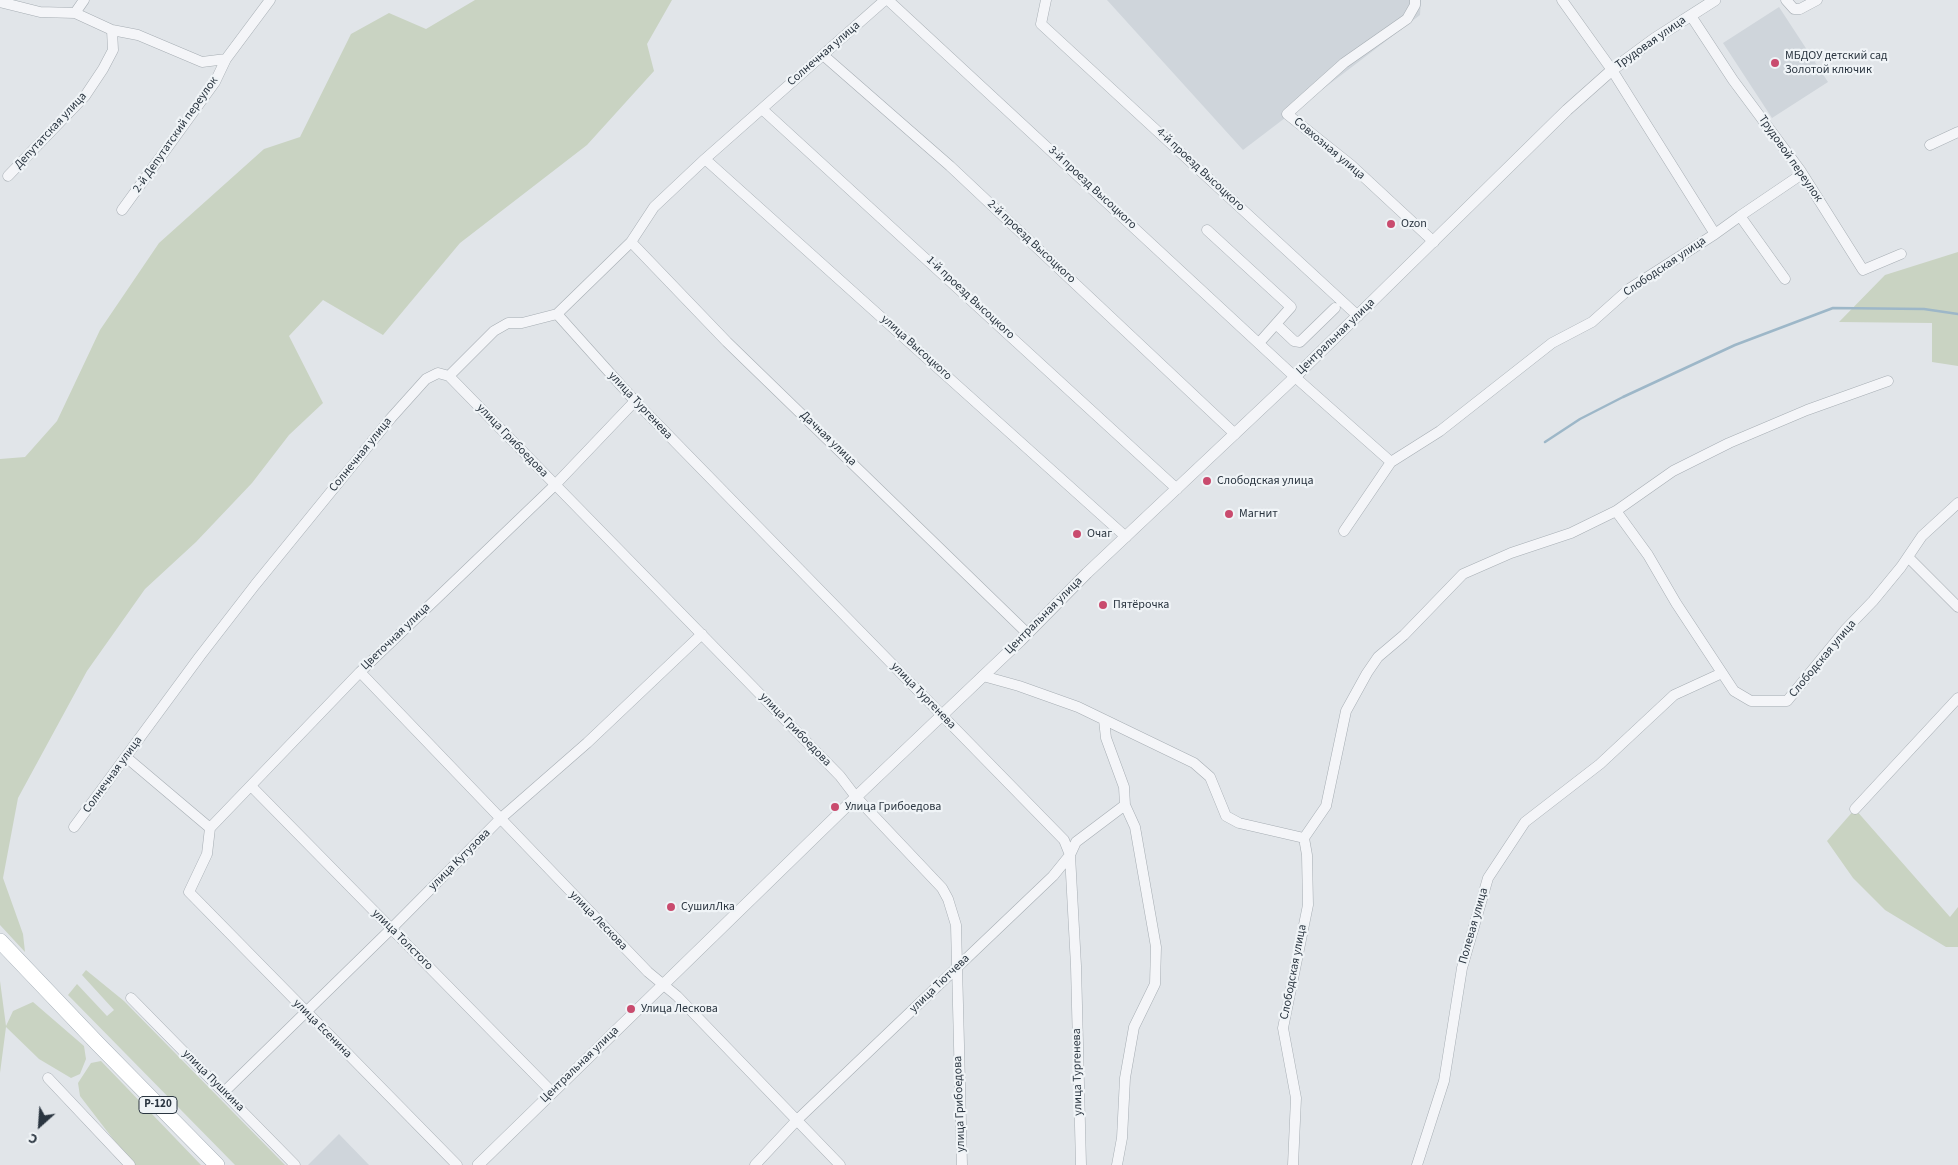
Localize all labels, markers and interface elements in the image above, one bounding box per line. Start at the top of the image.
street label: Трудовая улица [1613,13,1689,73]
street label: Солнечная улица [785,19,863,89]
place label: МБДОУ детский сад Золотой ключик [1785,49,1887,77]
marker: МБДОУ детский сад Золотой ключик [1769,57,1781,69]
street label: 2-й Депутатский переулок [130,74,222,196]
street label: Депутатская улица [12,90,90,172]
street label: Трудовой переулок [1755,113,1825,205]
street label: Совхозная улица [1290,115,1368,183]
street label: 4-й проезд Высоцкого [1153,125,1247,215]
street label: 3-й проезд Высоцкого [1045,143,1139,233]
street label: 2-й проезд Высоцкого [984,197,1078,287]
place label: Ozon [1401,217,1427,231]
marker: Ozon [1385,218,1397,230]
street label: Слободская улица [1621,234,1709,300]
street label: 1-й проезд Высоцкого [923,253,1017,343]
street label: Центральная улица [1294,296,1378,378]
street label: улица Высоцкого [878,312,954,384]
street label: улица Тургенева [605,369,675,443]
street label: улица Грибоедова [473,401,551,481]
street label: Дачная улица [797,409,859,469]
street label: Солнечная улица [327,415,395,495]
place label: Слободская улица [1217,474,1314,488]
marker: Слободская улица [1201,475,1213,487]
place label: Магнит [1239,507,1278,521]
marker: Магнит [1223,508,1235,520]
place label: Очаг [1087,527,1112,541]
marker: Очаг [1071,528,1083,540]
street label: Центральная улица [1002,574,1086,658]
place label: Пятёрочка [1113,598,1169,612]
marker: Пятёрочка [1097,599,1109,611]
street label: Цветочная улица [358,600,434,674]
street label: Слободская улица [1786,617,1860,701]
street label: улица Тургенева [887,660,959,732]
street label: улица Грибоедова [756,690,834,770]
street label: Солнечная улица [80,734,146,816]
place label: Улица Грибоедова [845,800,941,814]
marker: Улица Грибоедова [829,801,841,813]
street label: улица Кутузова [426,826,494,894]
street label: Полевая улица [1456,886,1492,966]
street label: улица Лескова [566,888,630,954]
place label: СушилЛка [681,900,735,914]
marker: СушилЛка [665,901,677,913]
street label: улица Толстого [368,906,436,974]
street label: Слободская улица [1278,923,1310,1021]
street label: улица Тютчева [907,952,973,1016]
street label: улица Есенина [289,996,355,1062]
place label: Улица Лескова [641,1002,718,1016]
marker: Улица Лескова [625,1003,637,1015]
street label: Центральная улица [538,1024,622,1106]
street label: улица Тургенева [1070,1028,1086,1116]
street label: улица Пушкина [179,1047,247,1115]
street label: улица Грибоедова [951,1055,969,1153]
road number: Р-120 [139,1096,177,1114]
north arrow [15,1100,65,1150]
text: С [25,1128,41,1149]

